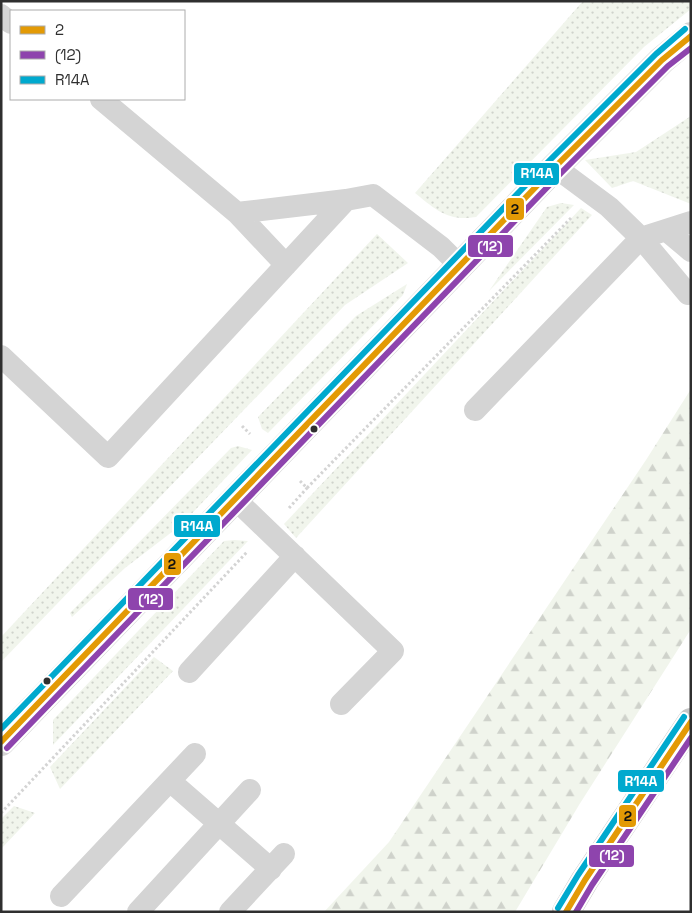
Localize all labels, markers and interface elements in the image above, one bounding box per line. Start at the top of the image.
legend [10,10,185,100]
text: 2 [55,20,64,39]
text: (12) [55,45,81,65]
text: R14A [55,70,90,89]
line badge: R14A [513,162,560,186]
text: R14A [521,164,554,182]
line badge: 2 [505,197,525,221]
text: 2 [511,200,519,218]
line badge: (12) [467,234,514,258]
text: (12) [477,237,503,255]
unlabelled marker [309,424,319,434]
line badge: R14A [173,514,221,538]
text: R14A [181,517,214,535]
line badge: 2 [163,552,182,576]
text: 2 [168,555,176,573]
line badge: (12) [127,587,174,611]
text: (12) [138,590,164,608]
unlabelled marker [42,676,52,686]
line badge: R14A [617,769,665,793]
text: R14A [625,772,658,790]
line badge: 2 [618,804,637,828]
text: 2 [624,807,632,825]
line badge: (12) [588,844,635,868]
text: (12) [599,846,625,864]

